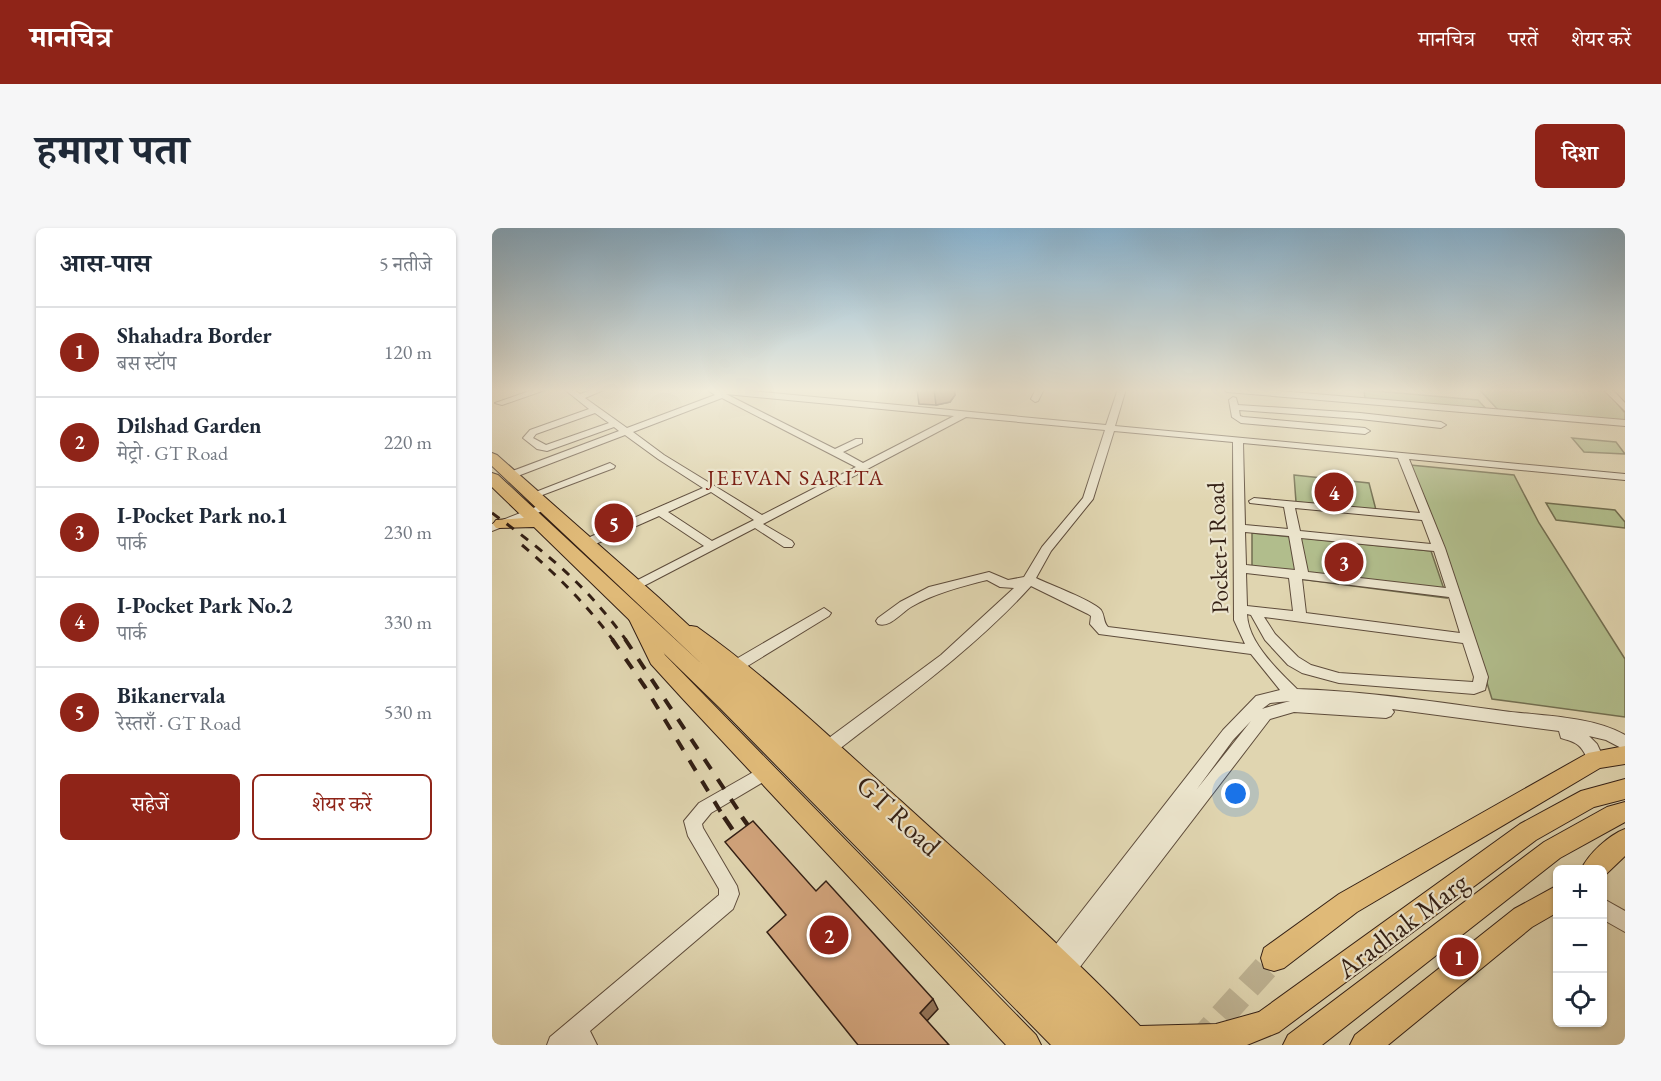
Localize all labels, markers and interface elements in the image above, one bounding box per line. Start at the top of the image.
text: मानचित्र [30,19,112,55]
text: मानचित्र [1418,25,1475,52]
text: परतें [1508,25,1538,52]
text: शेयर करें [1571,25,1631,52]
text: हमारा पता [36,122,189,177]
button: दिशा [1535,124,1625,188]
text: आस-पास [60,246,151,280]
text: 5 नतीजे [379,251,432,277]
text: Shahadra Border [117,321,272,350]
text: 1 [74,339,85,365]
text: 120 m [384,339,432,365]
text: बस स्टॉप [117,350,176,376]
text: Dilshad Garden [117,411,262,440]
text: 2 [74,429,85,455]
text: 220 m [384,429,432,455]
text: मेट्रो · GT Road [117,440,228,466]
district label: JEEVAN SARITA [705,463,885,492]
pin: 4 [1314,470,1354,514]
street label: Pocket-I Road [1200,481,1235,614]
pin: 5 [594,500,634,546]
text: I-Pocket Park no.1 [117,501,288,530]
text: 3 [74,519,85,545]
text: 230 m [384,519,432,545]
text: पार्क [117,530,146,556]
pin: 3 [1324,540,1364,584]
text: I-Pocket Park No.2 [117,591,293,620]
text: 4 [74,609,85,635]
text: 330 m [384,609,432,635]
text: पार्क [117,620,146,646]
text: Bikanervala [117,681,225,710]
text: 5 [74,699,85,725]
text: 530 m [384,699,432,725]
text: रेस्तराँ · GT Road [117,710,241,736]
street label: GT Road [849,767,950,864]
button: सहेजें [60,774,240,840]
button: शेयर करें [252,774,432,840]
your location [1221,779,1250,808]
street label: Aradhak Marg [1328,863,1476,987]
map controls [1553,865,1607,1027]
button: + [1553,865,1607,919]
pin: 2 [810,912,848,958]
button: − [1553,919,1607,973]
pin: 1 [1440,934,1478,980]
button: locate [1553,973,1607,1027]

